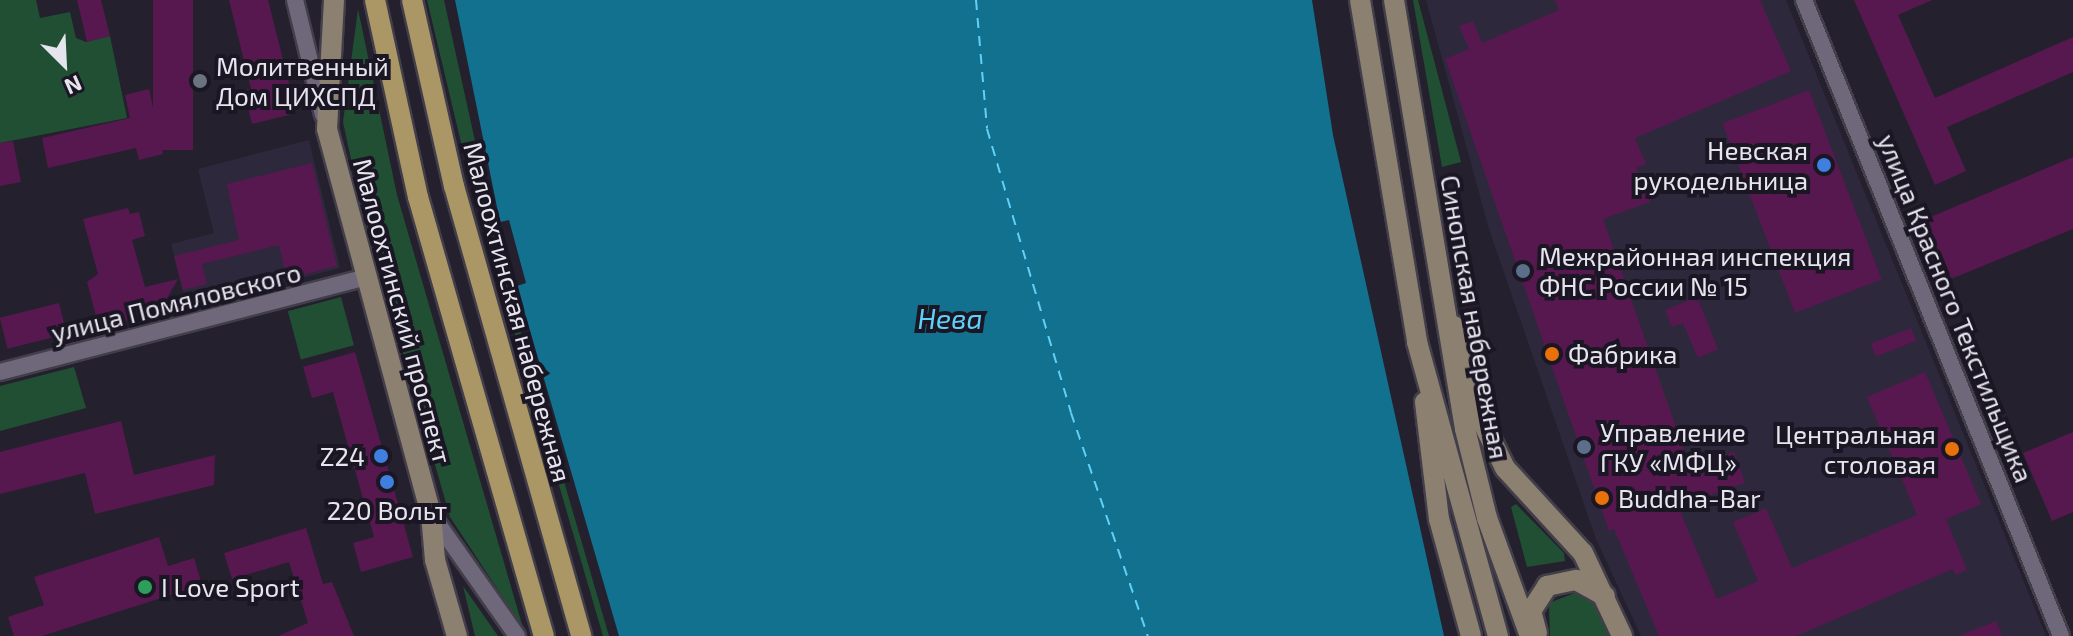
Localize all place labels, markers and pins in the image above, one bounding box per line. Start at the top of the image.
place label: Молитвенный Дом ЦИХСПД [216,50,389,112]
marker: Молитвенный Дом ЦИХСПД [191,72,209,90]
place label: Невская рукодельница [1633,134,1808,196]
marker: Невская рукодельница [1815,156,1833,174]
place label: Межрайонная инспекция ФНС России № 15 [1539,240,1851,302]
marker: Межрайонная инспекция ФНС России № 15 [1514,262,1532,280]
place label: Фабрика [1568,338,1677,370]
marker: Фабрика [1543,345,1561,363]
place label: Управление ГКУ «МФЦ» [1600,416,1746,478]
place label: Центральная столовая [1775,418,1936,480]
marker: Управление ГКУ «МФЦ» [1575,438,1593,456]
place label: Z24 [320,440,365,472]
marker: Центральная столовая [1943,440,1961,458]
marker: Z24 [372,447,390,465]
marker: 220 Вольт [378,473,396,491]
place label: Buddha-Bar [1618,482,1761,514]
marker: Buddha-Bar [1593,489,1611,507]
place label: 220 Вольт [327,494,447,526]
place label: I Love Sport [161,571,300,603]
marker: I Love Sport [136,578,154,596]

